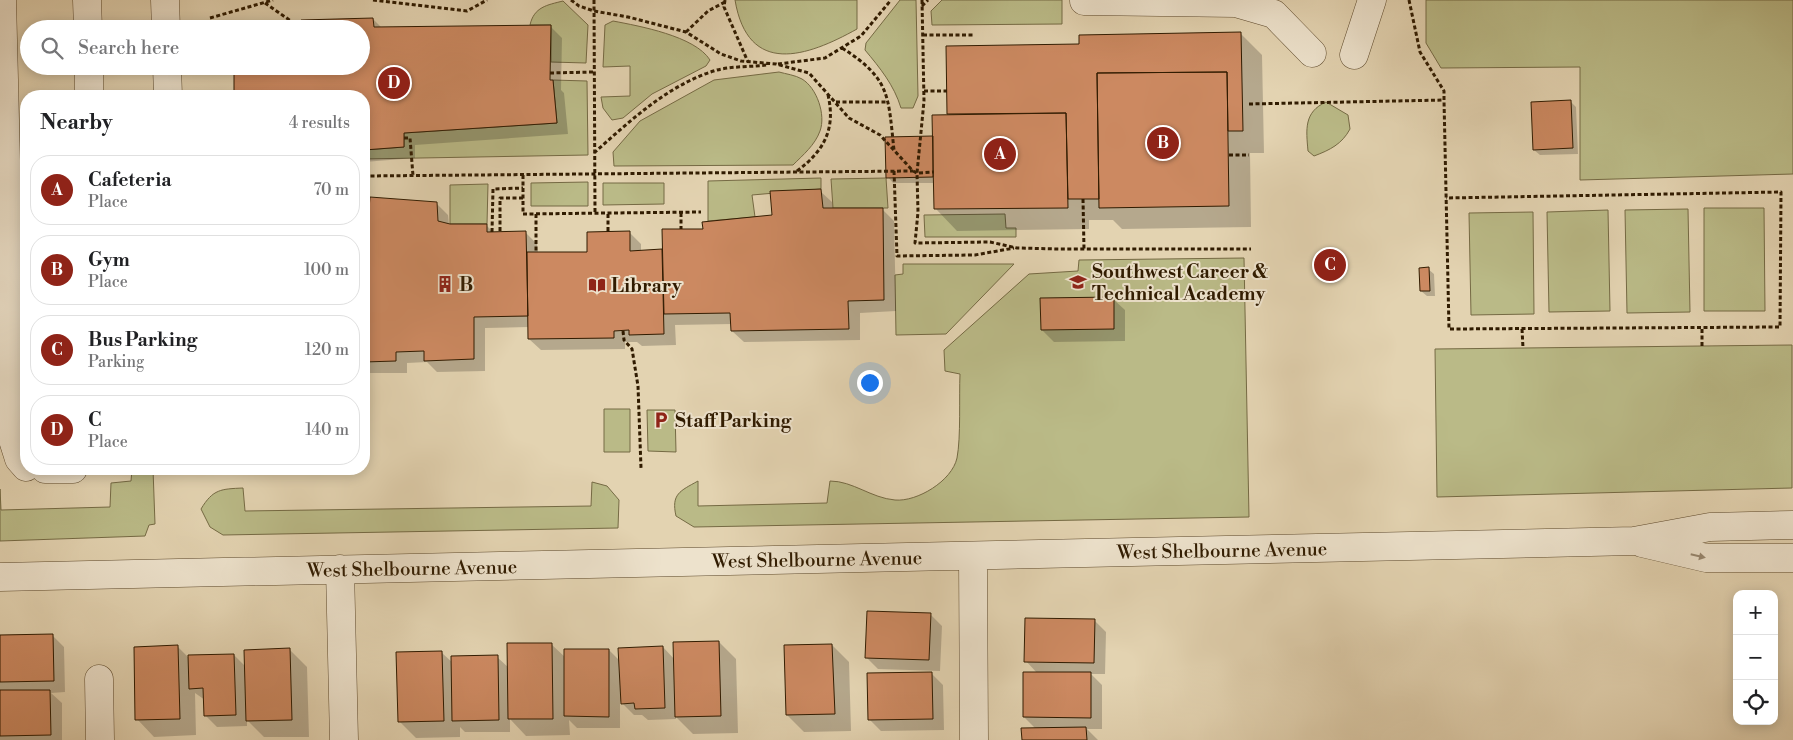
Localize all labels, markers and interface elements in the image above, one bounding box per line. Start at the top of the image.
search box [20,20,370,75]
icon: search [38,34,66,62]
text: Search here [78,36,179,60]
pin: D [378,64,410,102]
text: Nearby [40,110,113,136]
text: 4 results [289,113,350,133]
pin: B [1147,124,1179,162]
pin: A [984,135,1016,173]
text: Cafeteria [88,168,172,192]
text: A [51,180,63,200]
text: 70 m [313,180,349,200]
text: Place [88,192,128,212]
pin: C [1314,246,1346,284]
text: Gym [88,248,130,272]
text: B [51,260,63,280]
text: 100 m [304,260,349,280]
place label: Southwest Career & Technical Academy [1092,260,1268,306]
text: Place [88,272,128,292]
school or university icon: Southwest Career & Technical Academy [1068,272,1088,292]
place label: B [459,273,473,297]
building icon: B [435,274,455,294]
place label: Library [611,274,682,298]
library icon: Library [587,275,607,295]
text: Bus Parking [88,328,197,352]
text: C [51,340,63,360]
text: 120 m [305,340,349,360]
text: Parking [88,352,144,372]
your location [857,370,883,396]
text: C [88,408,102,432]
place label: Staff Parking [675,409,793,433]
parking icon: Staff Parking [651,410,671,430]
text: D [51,420,63,440]
text: 140 m [305,420,349,440]
text: Place [88,432,128,452]
street label: West Shelbourne Avenue [1116,537,1327,565]
street label: West Shelbourne Avenue [711,546,922,574]
one-way arrow [1691,552,1706,560]
street label: West Shelbourne Avenue [306,555,517,583]
map controls [1733,590,1778,725]
button: + [1733,590,1778,635]
button: − [1733,635,1778,680]
button: locate [1733,680,1778,725]

